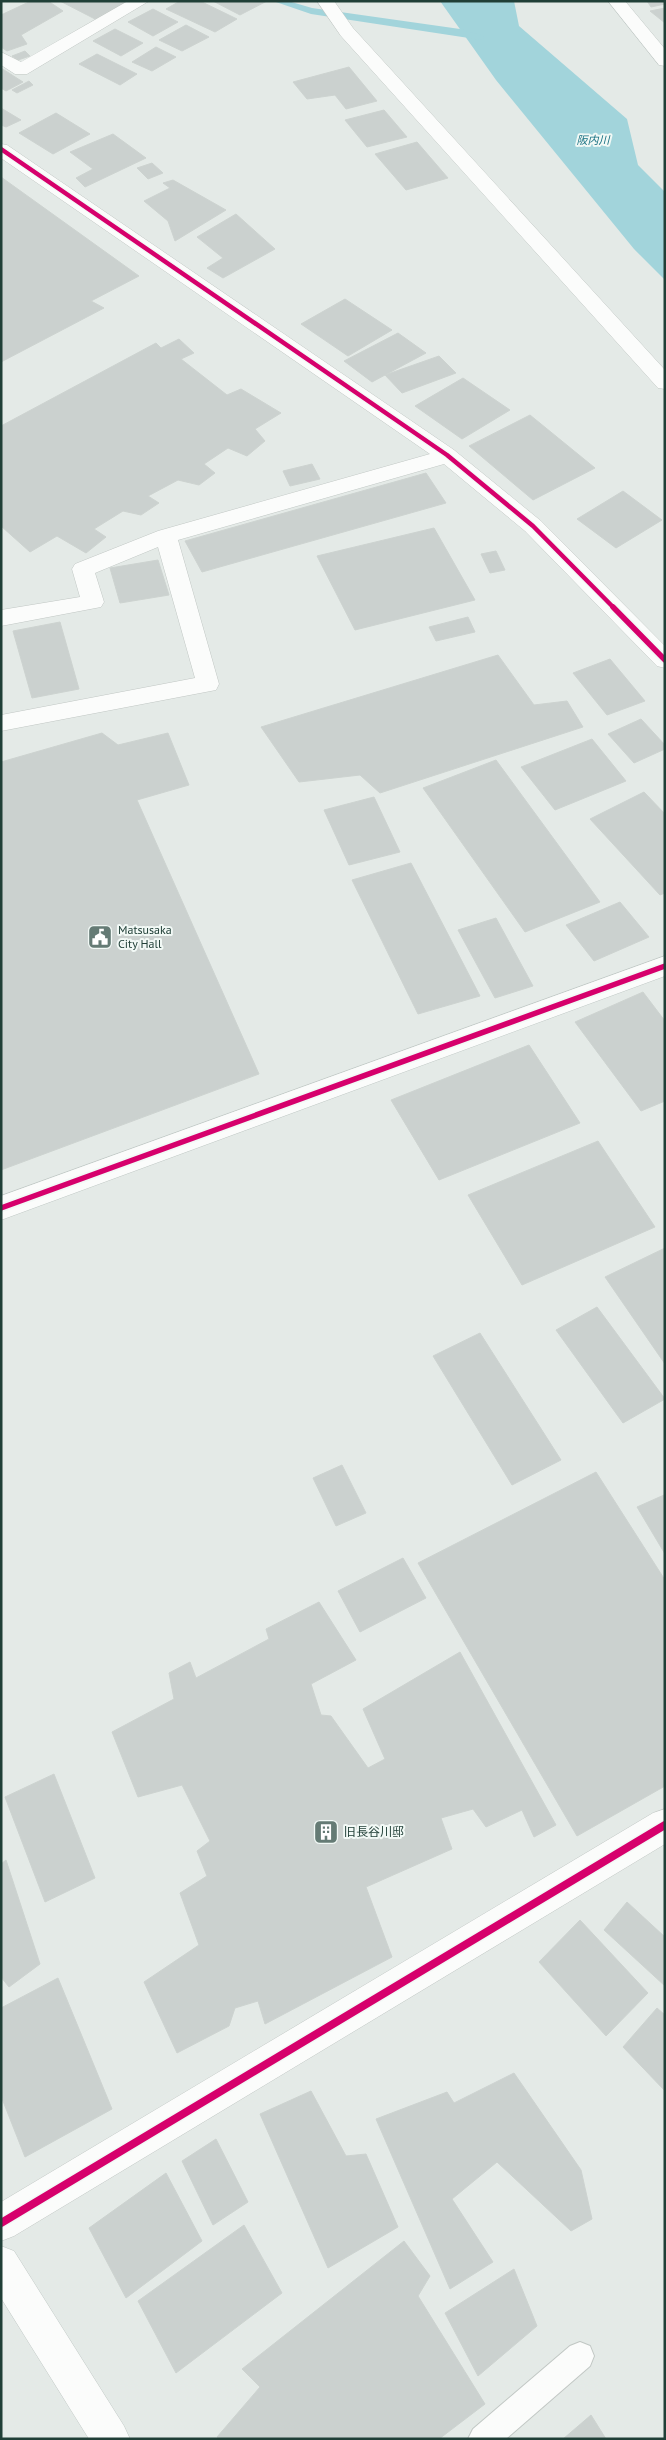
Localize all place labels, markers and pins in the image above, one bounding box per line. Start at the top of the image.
place label: Matsusaka City Hall [118,922,172,951]
public building icon: Matsusaka City Hall [87,924,113,950]
building icon: 旧長谷川邸 [313,1819,339,1845]
place label: 旧長谷川邸 [344,1824,404,1839]

